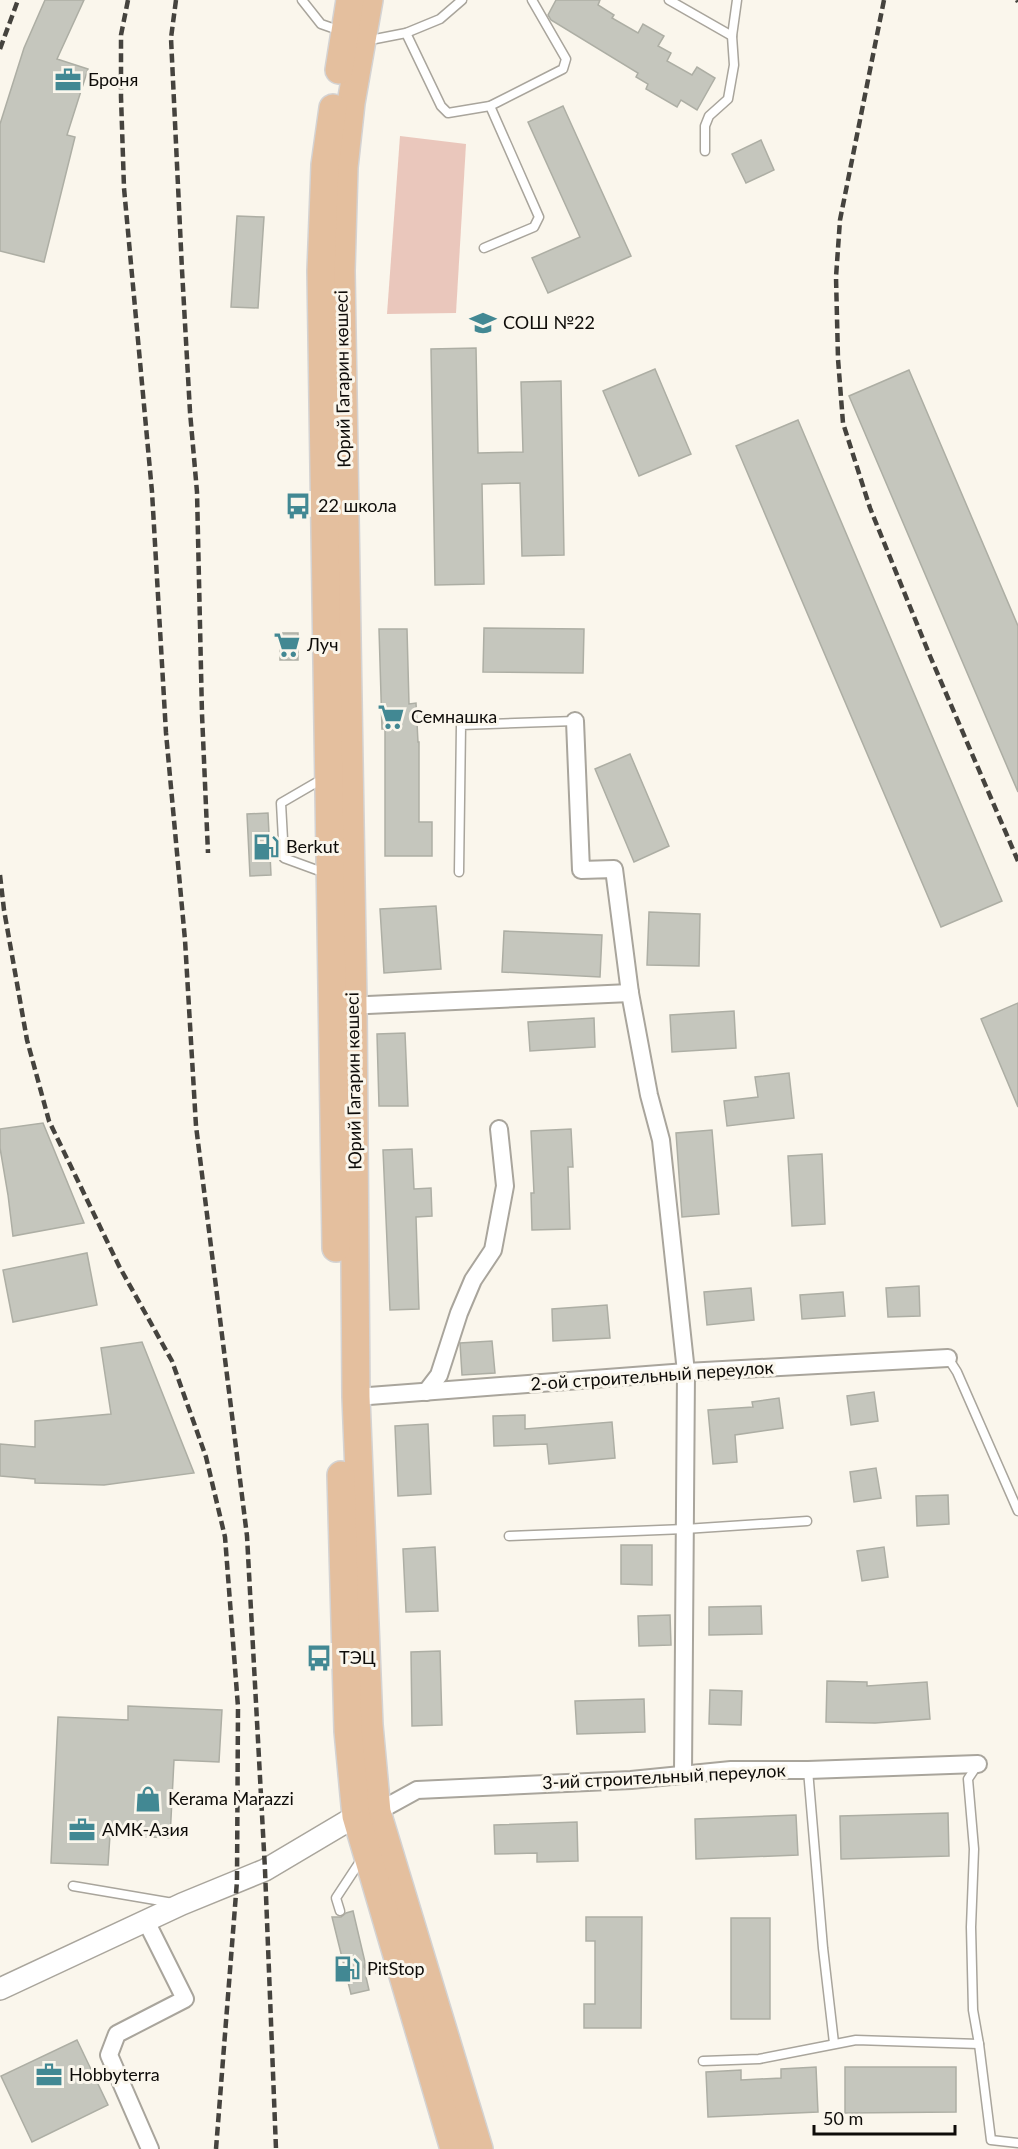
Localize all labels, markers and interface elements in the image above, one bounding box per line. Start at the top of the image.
office icon: Броня [53,65,83,95]
place label: Броня [88,68,138,90]
street label: Юрий Гагарин көшесі [329,290,355,468]
school or university icon: СОШ №22 [468,308,498,338]
place label: СОШ №22 [503,311,595,333]
bus stop icon: 22 школа [283,491,313,521]
place label: 22 школа [318,494,397,516]
supermarket icon: Луч [272,630,302,660]
place label: Луч [306,633,338,655]
supermarket icon: Семнашка [376,702,406,732]
place label: Семнашка [411,705,497,727]
fuel station icon: Berkut [251,832,281,862]
place label: Berkut [286,835,340,857]
street label: Юрий Гагарин көшесі [340,992,366,1170]
street label: 2-ой строительный переулок [530,1355,775,1394]
bus stop icon: ТЭЦ [304,1643,334,1673]
place label: ТЭЦ [339,1646,376,1668]
street label: 3-ий строительный переулок [542,1759,787,1793]
shop icon: Kerama Marazzi [133,1784,163,1814]
place label: Kerama Marazzi [168,1787,294,1809]
office icon: АМК-Азия [67,1815,97,1845]
place label: АМК-Азия [102,1818,189,1840]
fuel station icon: PitStop [332,1954,362,1984]
place label: PitStop [367,1957,425,1979]
office icon: Hobbyterra [34,2060,64,2090]
place label: Hobbyterra [69,2063,160,2085]
scale bar [814,2098,955,2136]
text: 50 m [823,2107,863,2129]

